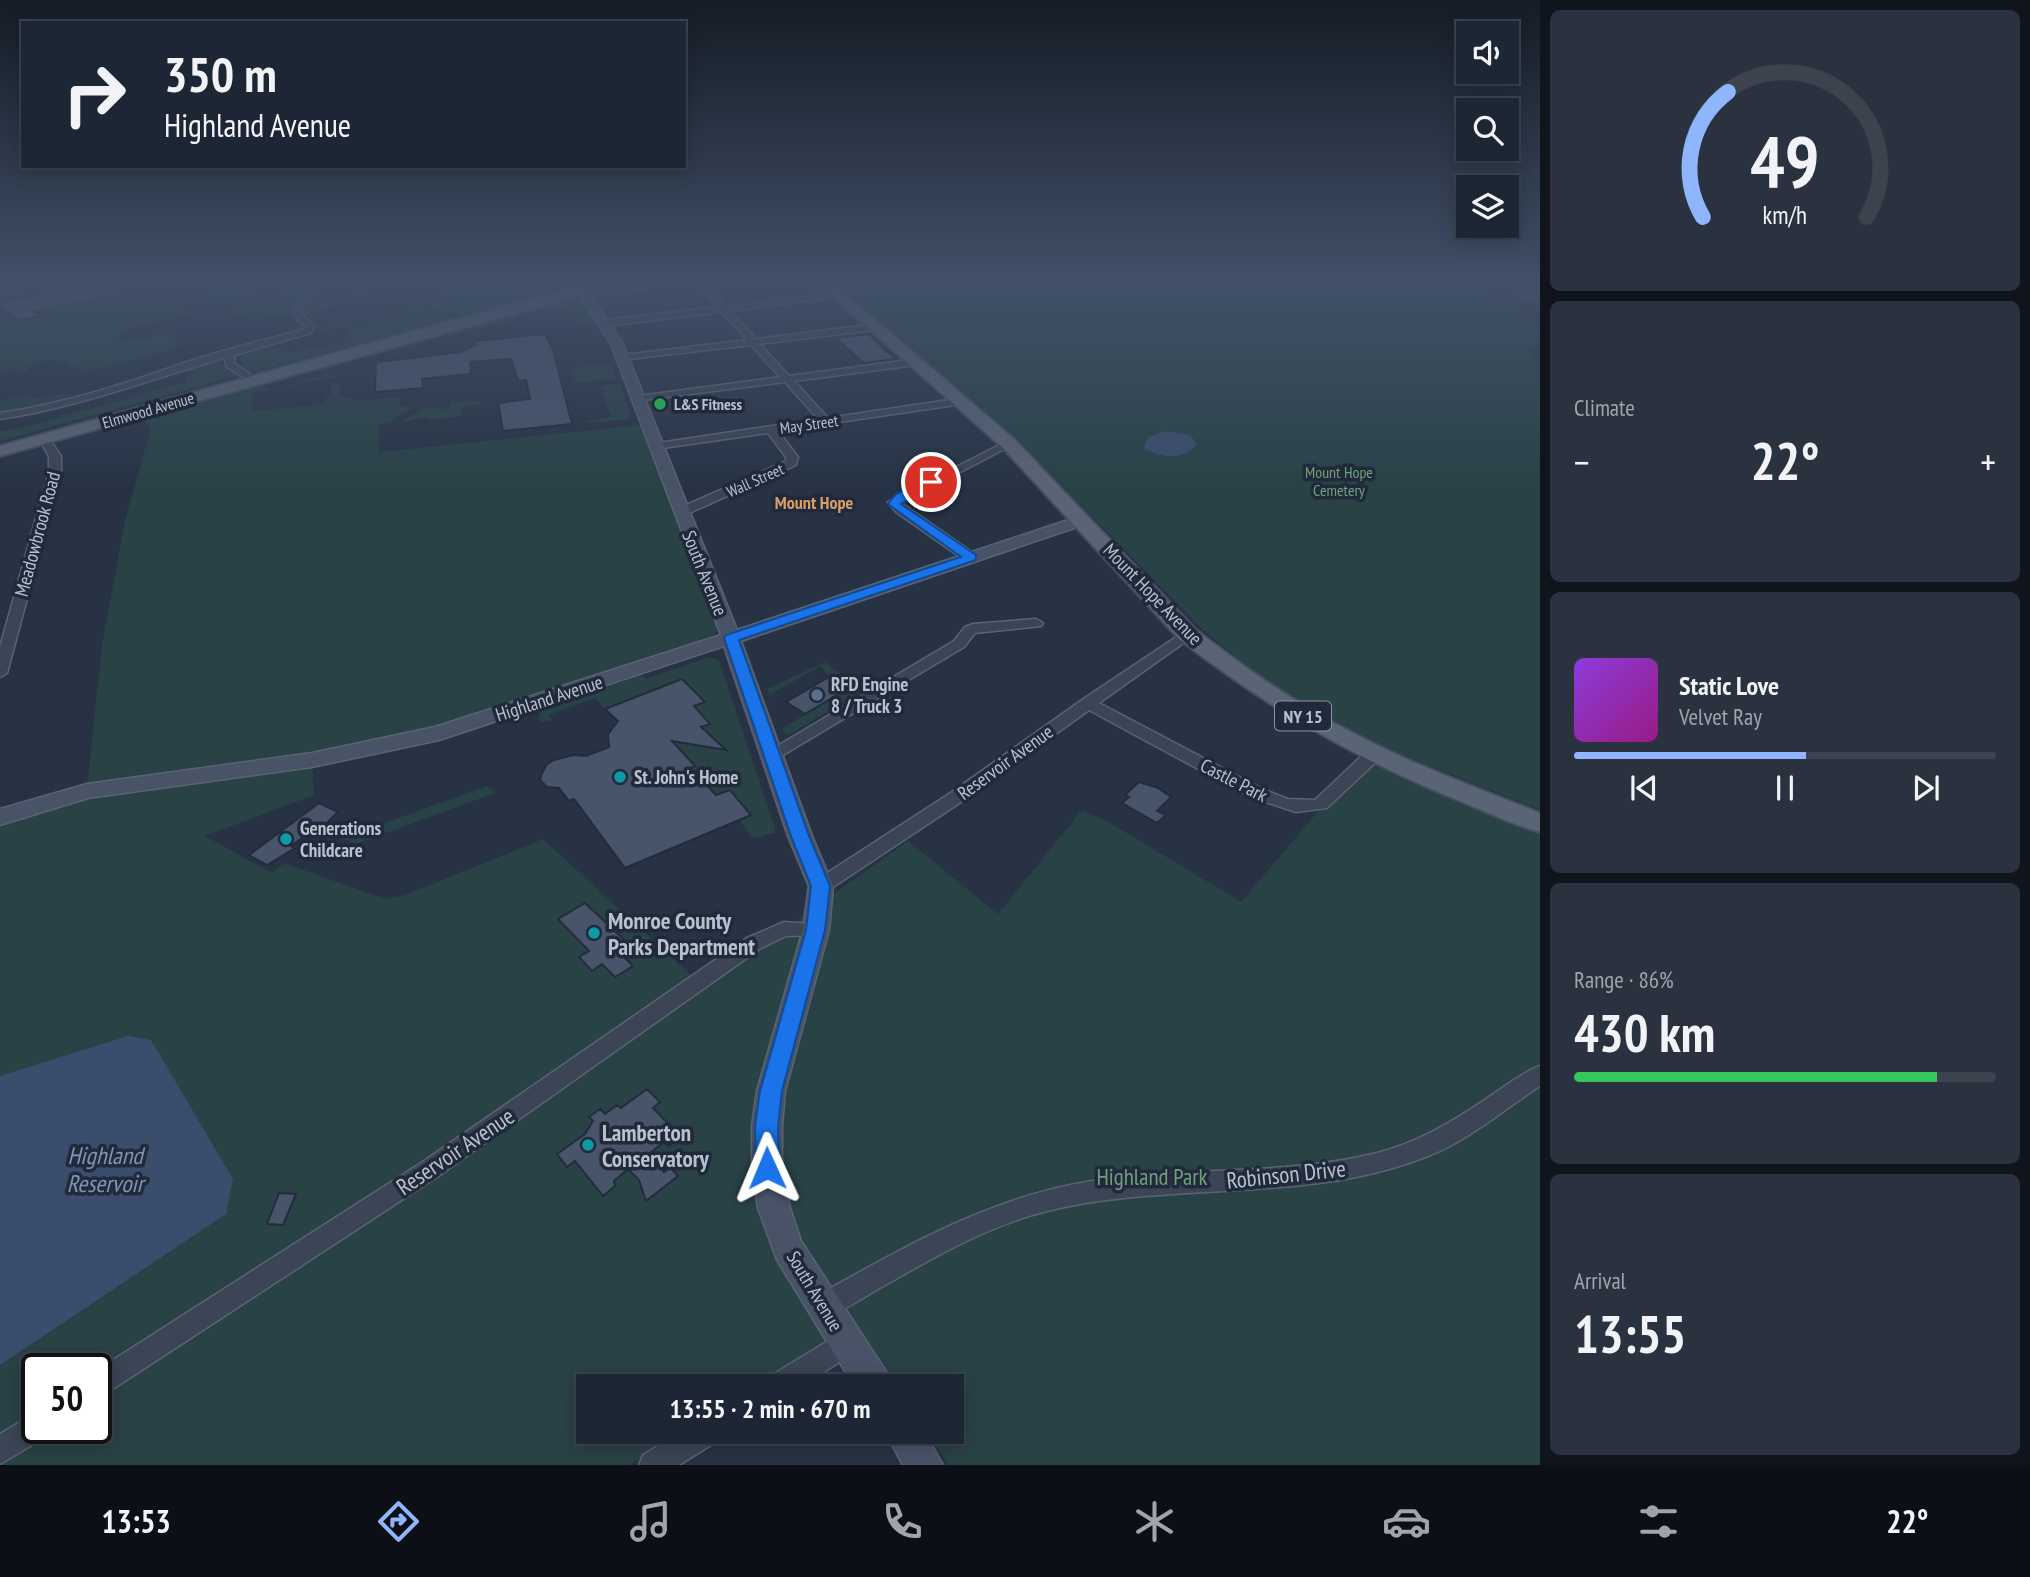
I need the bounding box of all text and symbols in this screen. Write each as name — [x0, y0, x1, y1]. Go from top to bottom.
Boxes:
map controls — [1456, 21, 1519, 238]
button: sound — [1456, 21, 1519, 84]
text: 350 m — [164, 42, 277, 106]
icon: right — [49, 49, 140, 140]
button: search — [1456, 98, 1519, 161]
text: Highland Avenue — [164, 104, 351, 146]
text: 49 — [1750, 113, 1820, 207]
button: layers — [1456, 175, 1519, 238]
text: km/h — [1763, 198, 1807, 230]
street label: Elmwood Avenue — [100, 387, 196, 433]
text: Climate — [1574, 393, 1635, 422]
place label: L&S Fitness — [674, 394, 742, 414]
marker: L&S Fitness — [652, 396, 668, 412]
street label: May Street — [779, 410, 840, 438]
text: 22° — [1751, 427, 1819, 494]
text: − — [1574, 437, 1590, 486]
text: + — [1980, 437, 1996, 486]
pin — [901, 452, 961, 512]
street label: Wall Street — [723, 458, 787, 501]
park label: Mount Hope Cemetery — [1305, 462, 1373, 500]
icon: arrive — [912, 463, 950, 501]
street label: Meadowbrook Road — [9, 469, 65, 599]
district label: Mount Hope — [775, 491, 853, 514]
street label: South Avenue — [677, 527, 733, 619]
street label: Mount Hope Avenue — [1098, 538, 1208, 650]
street label: Highland Avenue — [492, 669, 606, 727]
text: Static Love — [1679, 669, 1779, 702]
place label: RFD Engine 8 / Truck 3 — [831, 672, 908, 718]
marker: RFD Engine 8 / Truck 3 — [809, 687, 825, 703]
road number: NY 15 — [1275, 702, 1331, 730]
text: Velvet Ray — [1679, 702, 1762, 731]
street label: Reservoir Avenue — [953, 719, 1058, 805]
street label: Castle Park — [1196, 753, 1272, 807]
place label: St. John's Home — [634, 765, 738, 789]
marker: St. John's Home — [612, 769, 628, 785]
icon: previous — [1625, 769, 1663, 807]
icon: pause — [1766, 769, 1804, 807]
icon: next — [1907, 769, 1945, 807]
place label: Generations Childcare — [300, 816, 382, 862]
marker: Generations Childcare — [278, 831, 294, 847]
place label: Monroe County Parks Department — [608, 906, 755, 961]
marker: Monroe County Parks Department — [586, 925, 602, 941]
text: Range · 86% — [1574, 965, 1674, 994]
text: 430 km — [1574, 999, 1715, 1066]
street label: Reservoir Avenue — [391, 1101, 519, 1201]
place label: Lamberton Conservatory — [602, 1118, 709, 1173]
position arrow — [730, 1131, 804, 1205]
marker: Lamberton Conservatory — [580, 1137, 596, 1153]
water label: Highland Reservoir — [67, 1140, 147, 1199]
street label: Robinson Drive — [1225, 1153, 1347, 1195]
park label: Highland Park — [1096, 1162, 1208, 1191]
street label: South Avenue — [782, 1246, 848, 1336]
text: Arrival — [1574, 1266, 1626, 1295]
text: 13:55 — [1574, 1300, 1686, 1367]
speed limit sign: 50 — [21, 1353, 112, 1444]
text: 13:55 · 2 min · 670 m — [670, 1392, 870, 1425]
icon: directions — [374, 1497, 423, 1546]
icon: music — [626, 1497, 675, 1546]
icon: phone — [878, 1497, 927, 1546]
icon: climate — [1130, 1497, 1179, 1546]
icon: car — [1382, 1497, 1431, 1546]
icon: filters — [1634, 1497, 1683, 1546]
text: 13:53 — [102, 1500, 171, 1542]
text: 22° — [1886, 1500, 1928, 1542]

